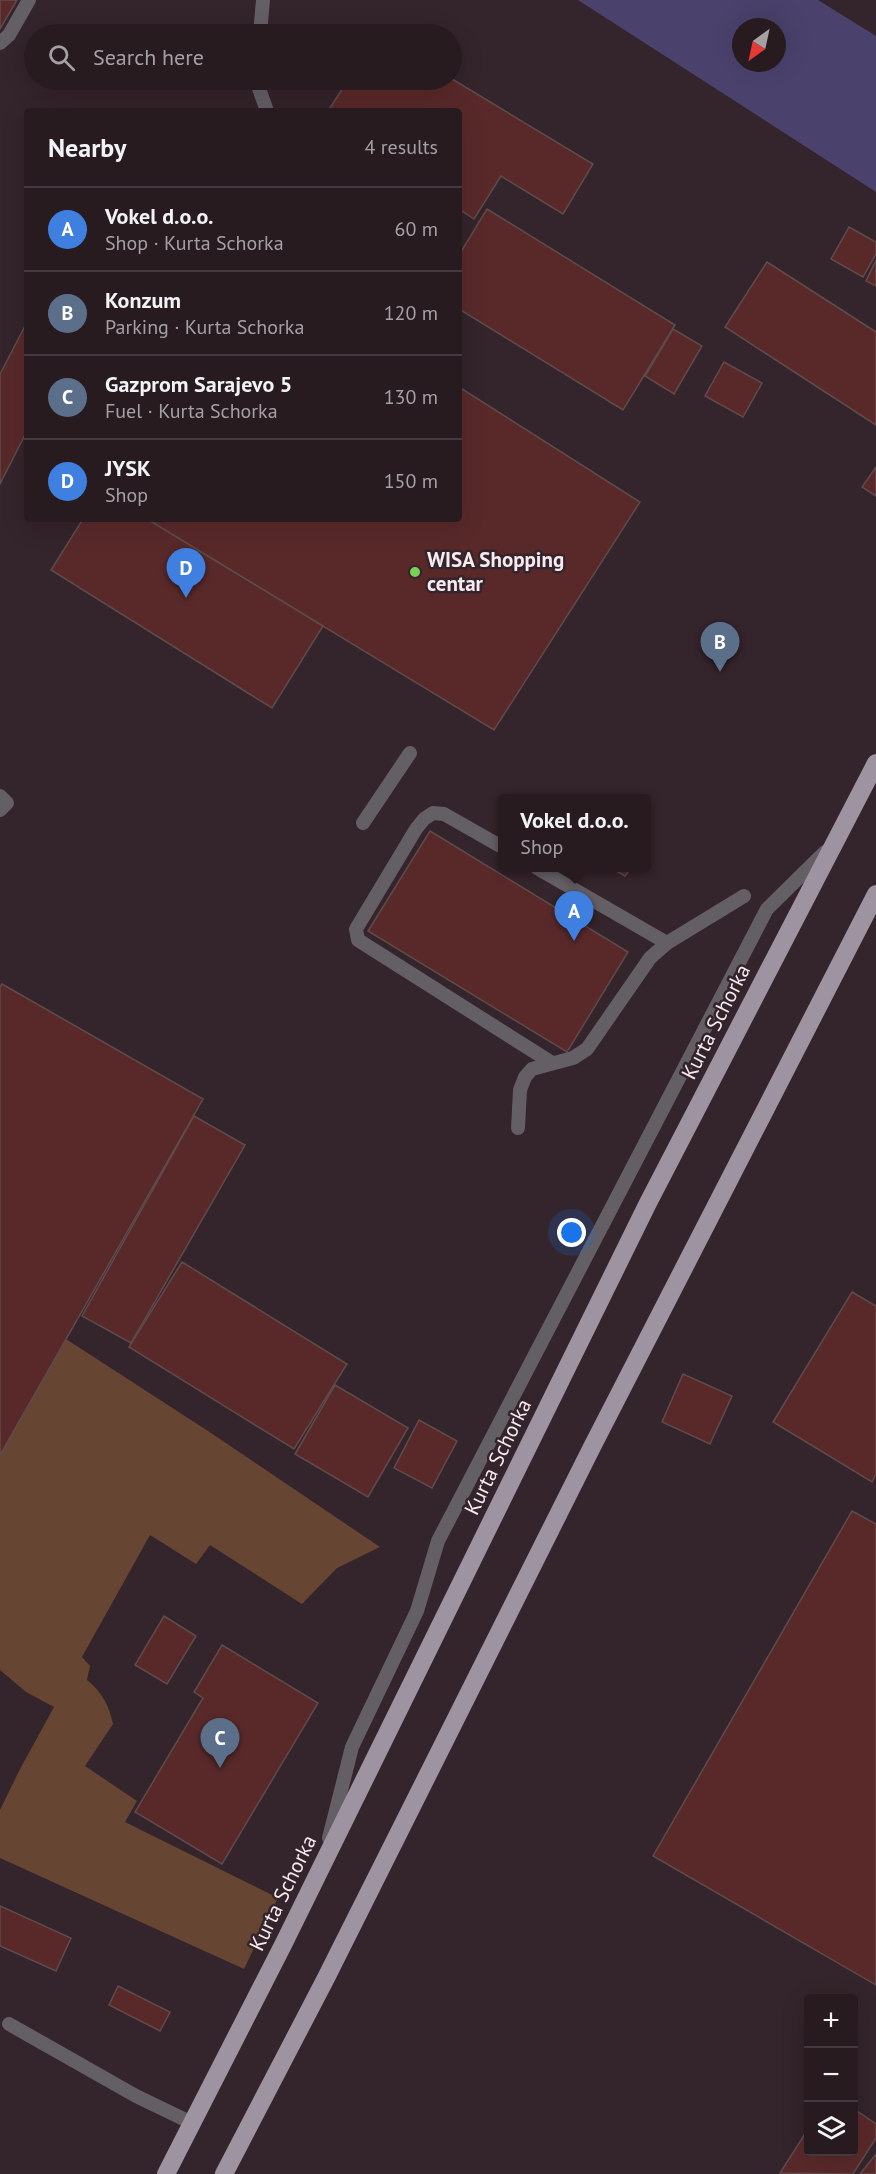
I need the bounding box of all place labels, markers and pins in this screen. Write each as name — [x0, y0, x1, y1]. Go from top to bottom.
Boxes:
place label: WISA Shopping centar — [427, 546, 564, 597]
pin: D — [166, 548, 206, 598]
marker: WISA Shopping centar — [408, 565, 422, 579]
pin: B — [700, 622, 740, 672]
pin: A — [554, 892, 594, 941]
pin: C — [200, 1718, 240, 1768]

